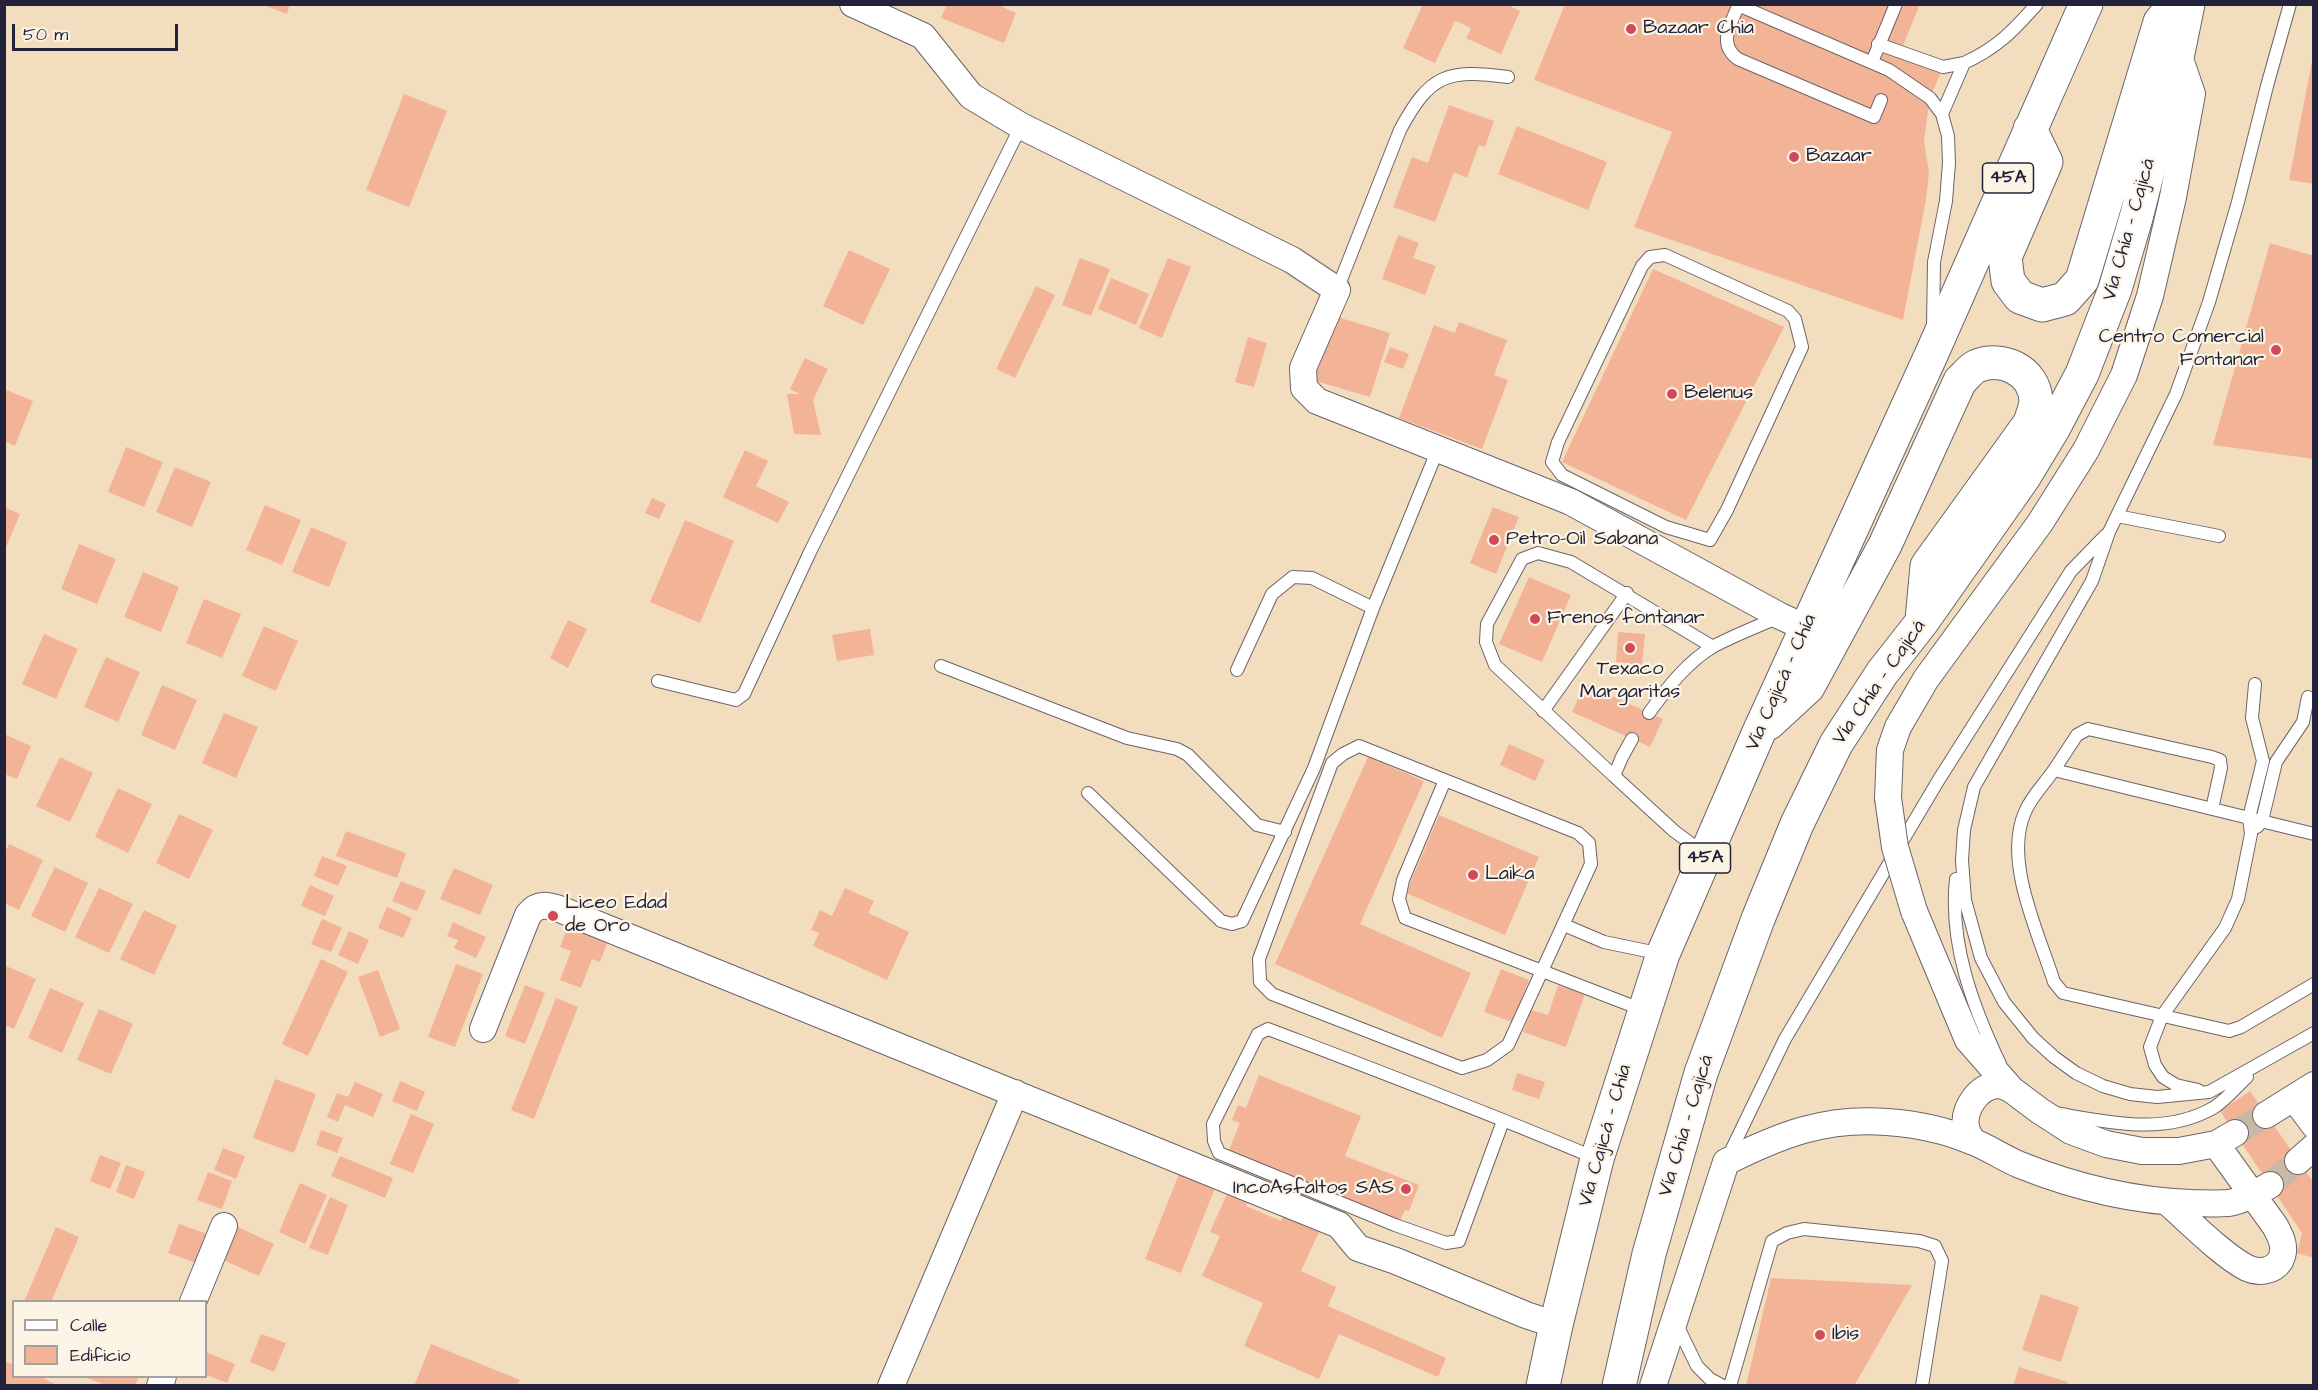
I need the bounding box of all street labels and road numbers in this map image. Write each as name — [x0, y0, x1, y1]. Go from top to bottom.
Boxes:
street label: Vía Chía - Cajicá — [2098, 156, 2162, 304]
road number: 45A — [1982, 163, 2034, 193]
street label: Vía Cajicá - Chía — [1741, 611, 1823, 755]
street label: Vía Chía - Cajicá — [1828, 616, 1932, 750]
road number: 45A — [1680, 843, 1730, 873]
street label: Vía Chía - Cajicá — [1654, 1052, 1720, 1200]
street label: Vía Cajicá - Chía — [1574, 1062, 1638, 1210]

